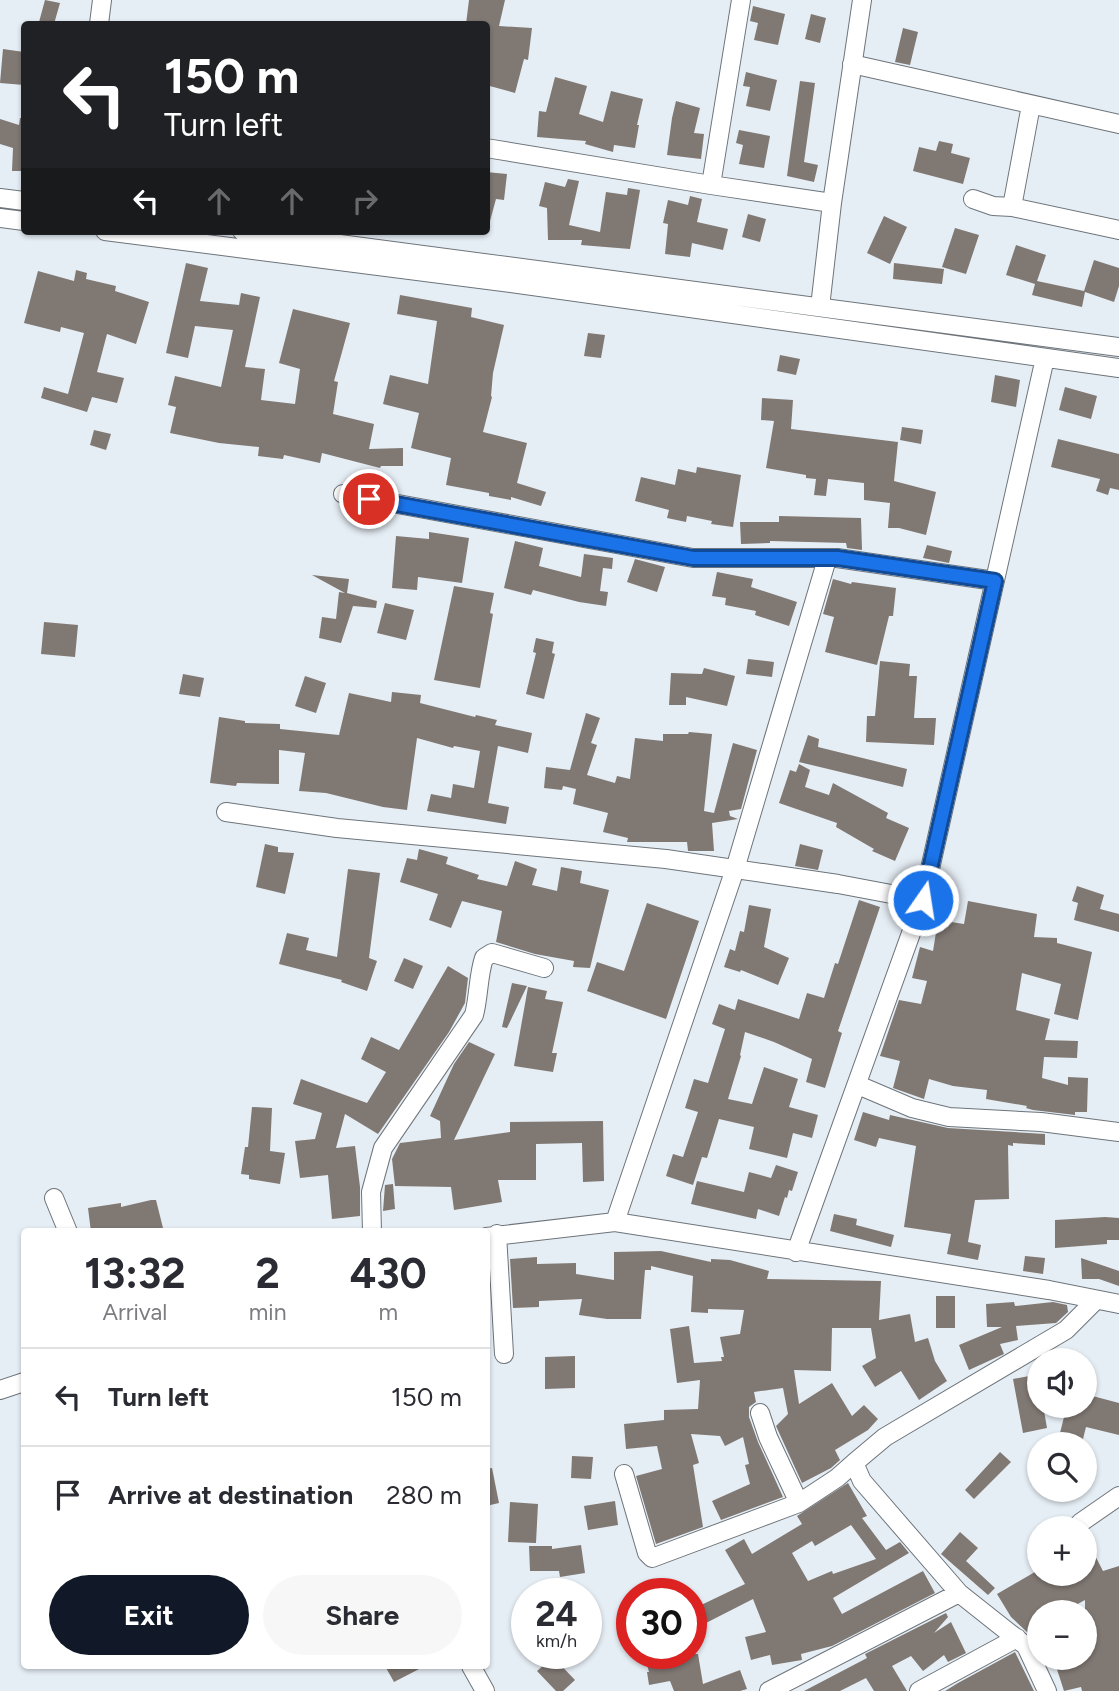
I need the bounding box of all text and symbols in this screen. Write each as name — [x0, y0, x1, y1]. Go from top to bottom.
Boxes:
text: 150 m — [164, 46, 299, 105]
icon: left — [49, 49, 140, 140]
text: Turn left — [164, 106, 283, 144]
icon: left — [127, 182, 165, 220]
icon: ahead — [200, 182, 238, 220]
icon: ahead — [273, 182, 311, 220]
icon: right — [346, 182, 384, 220]
pin — [339, 469, 399, 529]
icon: arrive — [350, 480, 388, 518]
position arrow — [886, 863, 960, 937]
text: 13:32 — [84, 1248, 186, 1299]
text: 2 — [255, 1248, 280, 1299]
text: 430 — [350, 1248, 427, 1299]
text: Arrival — [102, 1298, 167, 1326]
text: min — [249, 1298, 286, 1326]
text: m — [378, 1298, 398, 1326]
map controls — [1027, 1348, 1097, 1670]
button: sound — [1027, 1348, 1097, 1418]
icon: left — [49, 1378, 87, 1416]
text: Turn left — [108, 1381, 209, 1413]
text: 150 m — [391, 1381, 462, 1413]
button: search — [1027, 1432, 1097, 1502]
icon: arrive — [49, 1476, 87, 1514]
text: Arrive at destination — [108, 1479, 353, 1511]
text: 280 m — [386, 1479, 462, 1511]
button: + — [1027, 1516, 1097, 1586]
button: Exit — [49, 1575, 249, 1655]
button: Share — [263, 1575, 462, 1655]
speed limit sign: 30 — [616, 1578, 707, 1669]
text: 24 — [535, 1593, 578, 1635]
button: − — [1027, 1600, 1097, 1670]
text: km/h — [536, 1630, 577, 1652]

